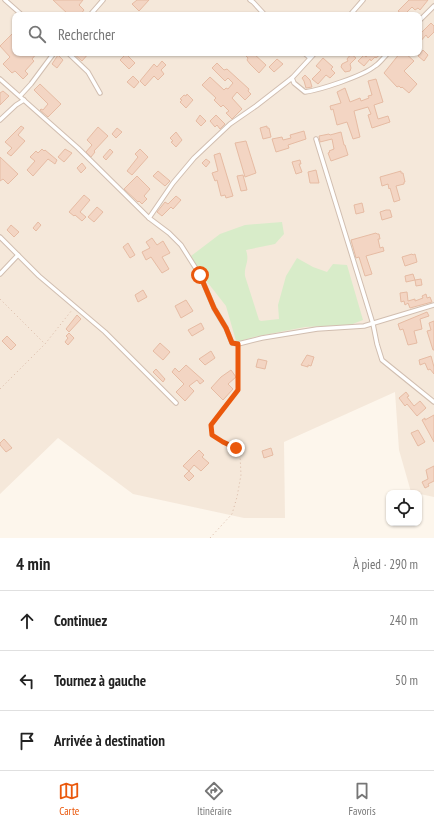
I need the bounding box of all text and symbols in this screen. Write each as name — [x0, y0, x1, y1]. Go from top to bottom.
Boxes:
search box — [12, 12, 422, 56]
icon: search — [26, 23, 48, 45]
text: Rechercher — [58, 25, 115, 44]
route start — [191, 266, 209, 284]
route end — [227, 439, 245, 457]
map controls — [386, 490, 422, 526]
button: locate — [386, 490, 422, 526]
text: 4 min — [16, 553, 50, 575]
text: À pied · 290 m — [353, 556, 418, 573]
icon: ahead — [16, 610, 38, 632]
text: Continuez — [54, 611, 107, 630]
text: 240 m — [389, 612, 418, 629]
icon: left — [16, 670, 38, 692]
text: Tournez à gauche — [54, 671, 146, 690]
text: 50 m — [395, 672, 418, 689]
icon: arrive — [16, 730, 38, 752]
text: Arrivée à destination — [54, 731, 165, 750]
tab: Carte — [58, 780, 80, 818]
tab: Itinéraire — [197, 780, 232, 818]
tab: Favoris — [349, 780, 376, 818]

